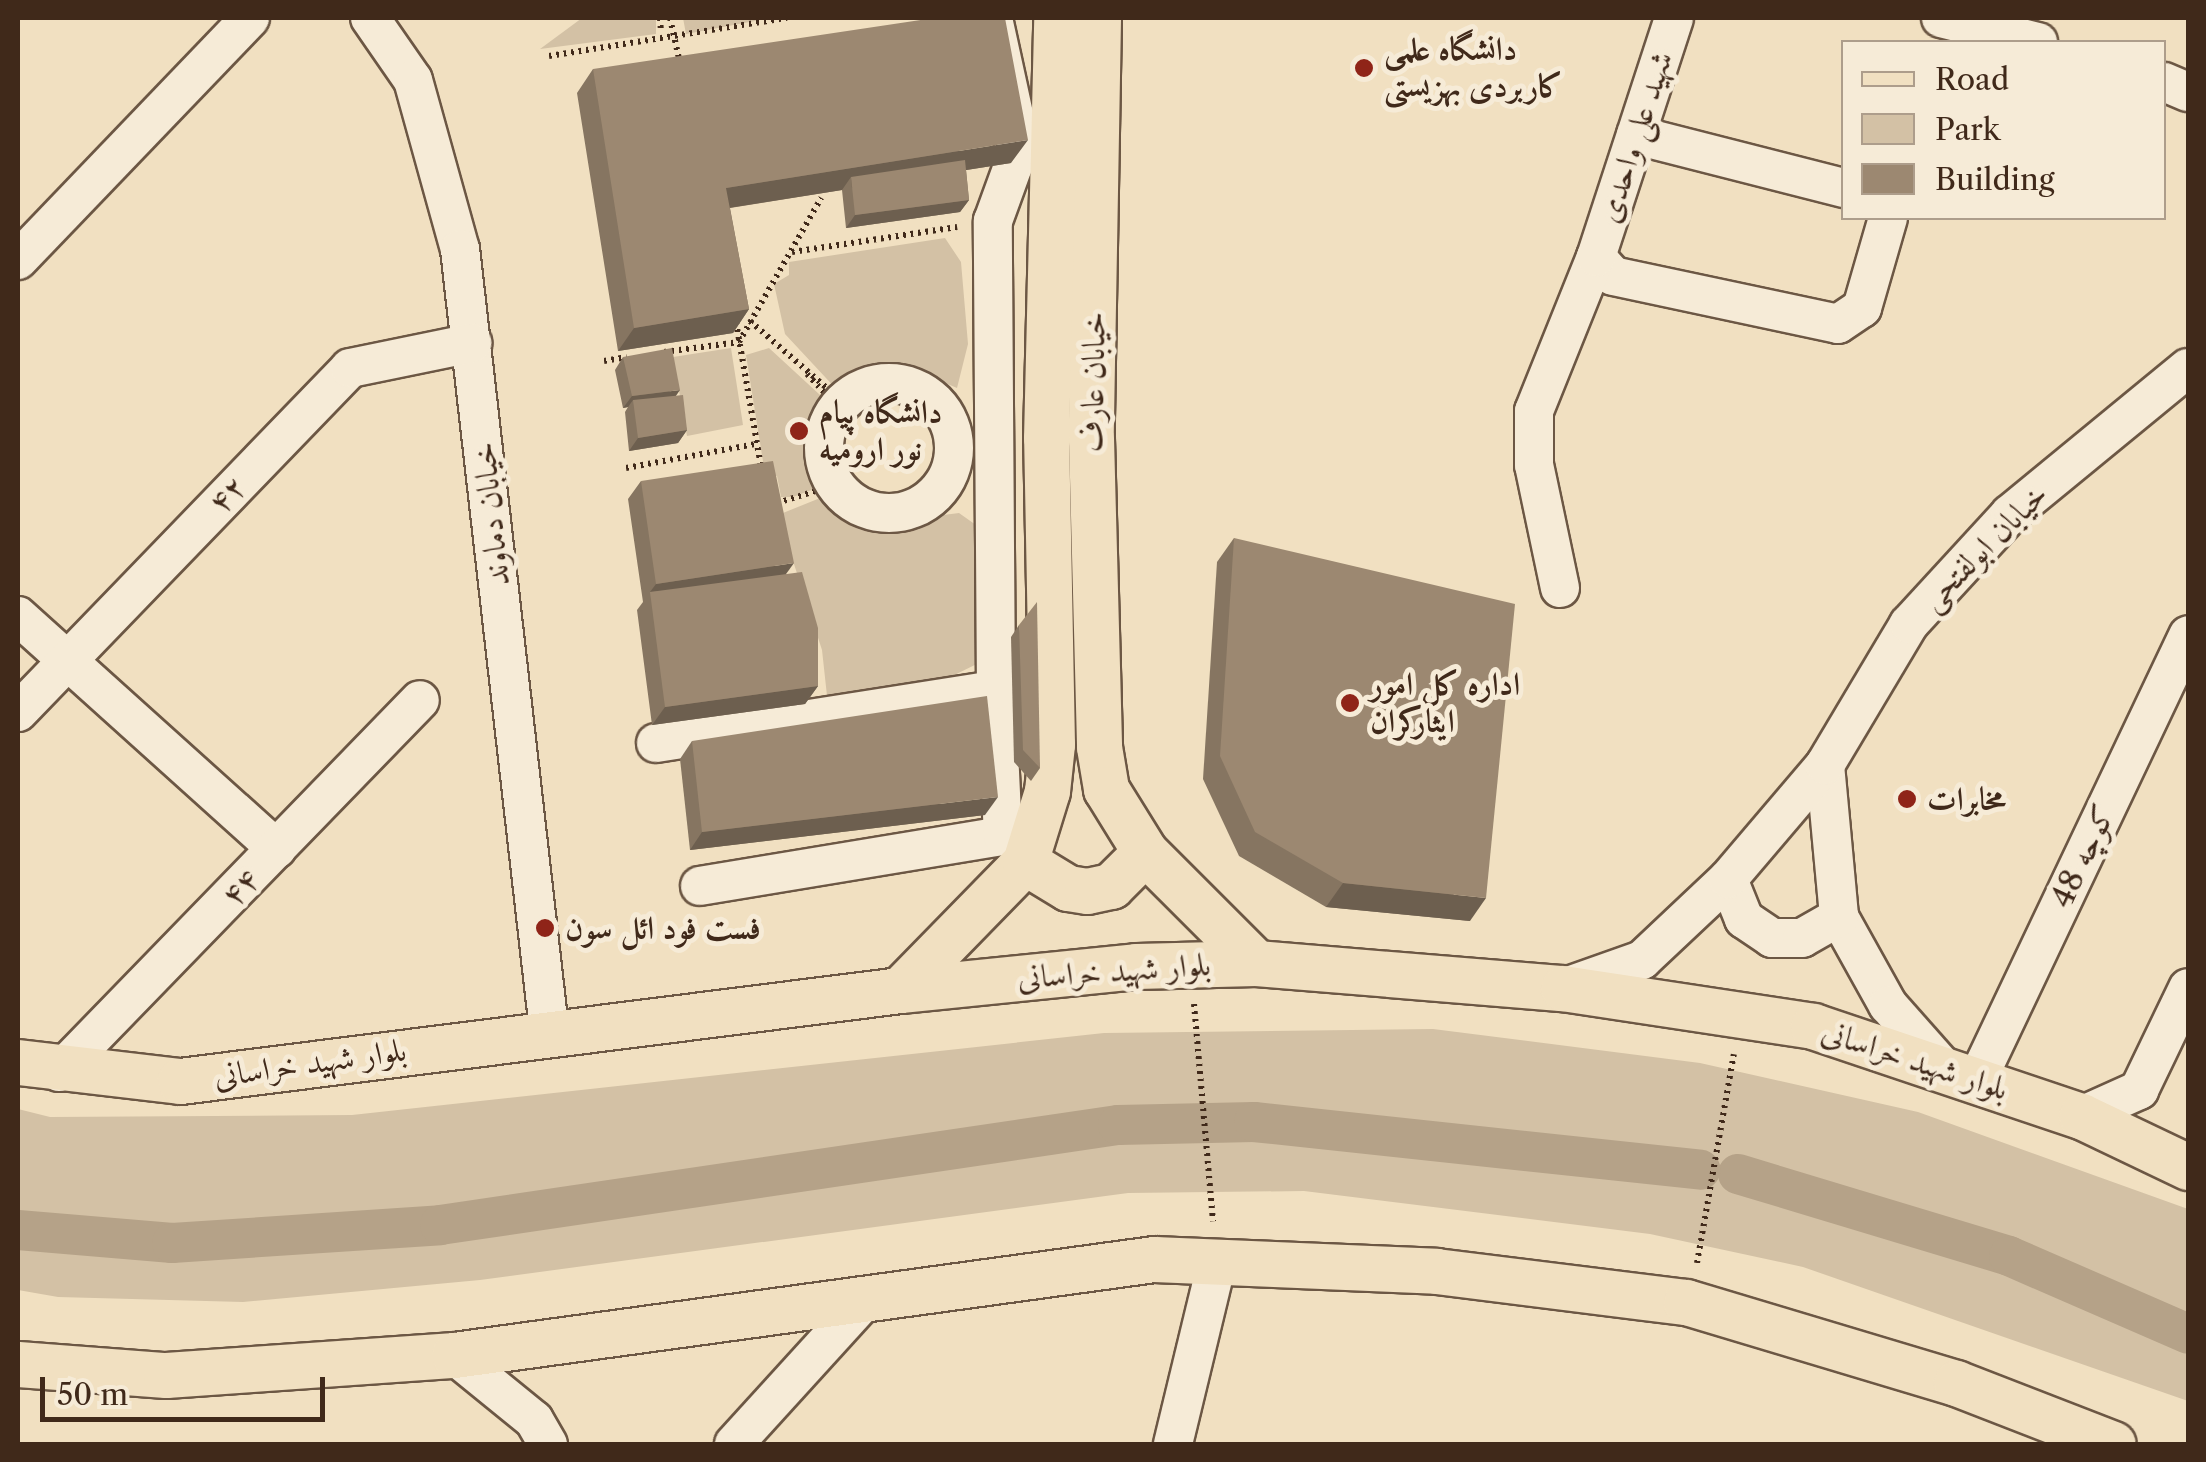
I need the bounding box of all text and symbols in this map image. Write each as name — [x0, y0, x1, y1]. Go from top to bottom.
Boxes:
place label: دانشگاه علمی کاربردی بهزیستی — [1384, 31, 1563, 106]
legend — [1841, 40, 2166, 220]
street label: شهید علی واحدی — [1589, 46, 1681, 228]
marker: دانشگاه علمی کاربردی بهزیستی — [1353, 57, 1375, 79]
text: Road — [1935, 61, 2009, 98]
text: Park — [1935, 111, 2000, 148]
text: Building — [1935, 161, 2055, 198]
street label: خیابان عارف — [1073, 311, 1113, 453]
place label: دانشگاه پیام نور ارومیه — [819, 394, 942, 469]
marker: دانشگاه پیام نور ارومیه — [788, 420, 810, 442]
street label: خیابان دماوند — [464, 440, 518, 588]
street label: ۴۲ — [200, 467, 254, 521]
street label: خیابان ابولفتحی — [1912, 475, 2056, 619]
place label: اداره کل امور ایثارکران — [1370, 666, 1520, 741]
marker: اداره کل امور ایثارکران — [1339, 692, 1361, 714]
place label: مخابرات — [1927, 780, 2006, 818]
marker: مخابرات — [1896, 788, 1918, 810]
street label: کوچه 48 — [2042, 798, 2124, 914]
street label: ۴۴ — [213, 860, 267, 914]
place label: فست فود ائل سون — [565, 909, 761, 947]
marker: فست فود ائل سون — [534, 917, 556, 939]
street label: بلوار شهید خراسانی — [1016, 945, 1212, 997]
street label: بلوار شهید خراسانی — [1817, 1012, 2013, 1108]
street label: بلوار شهید خراسانی — [211, 1030, 409, 1096]
scale bar — [45, 1357, 330, 1419]
text: 50 m — [57, 1376, 128, 1413]

